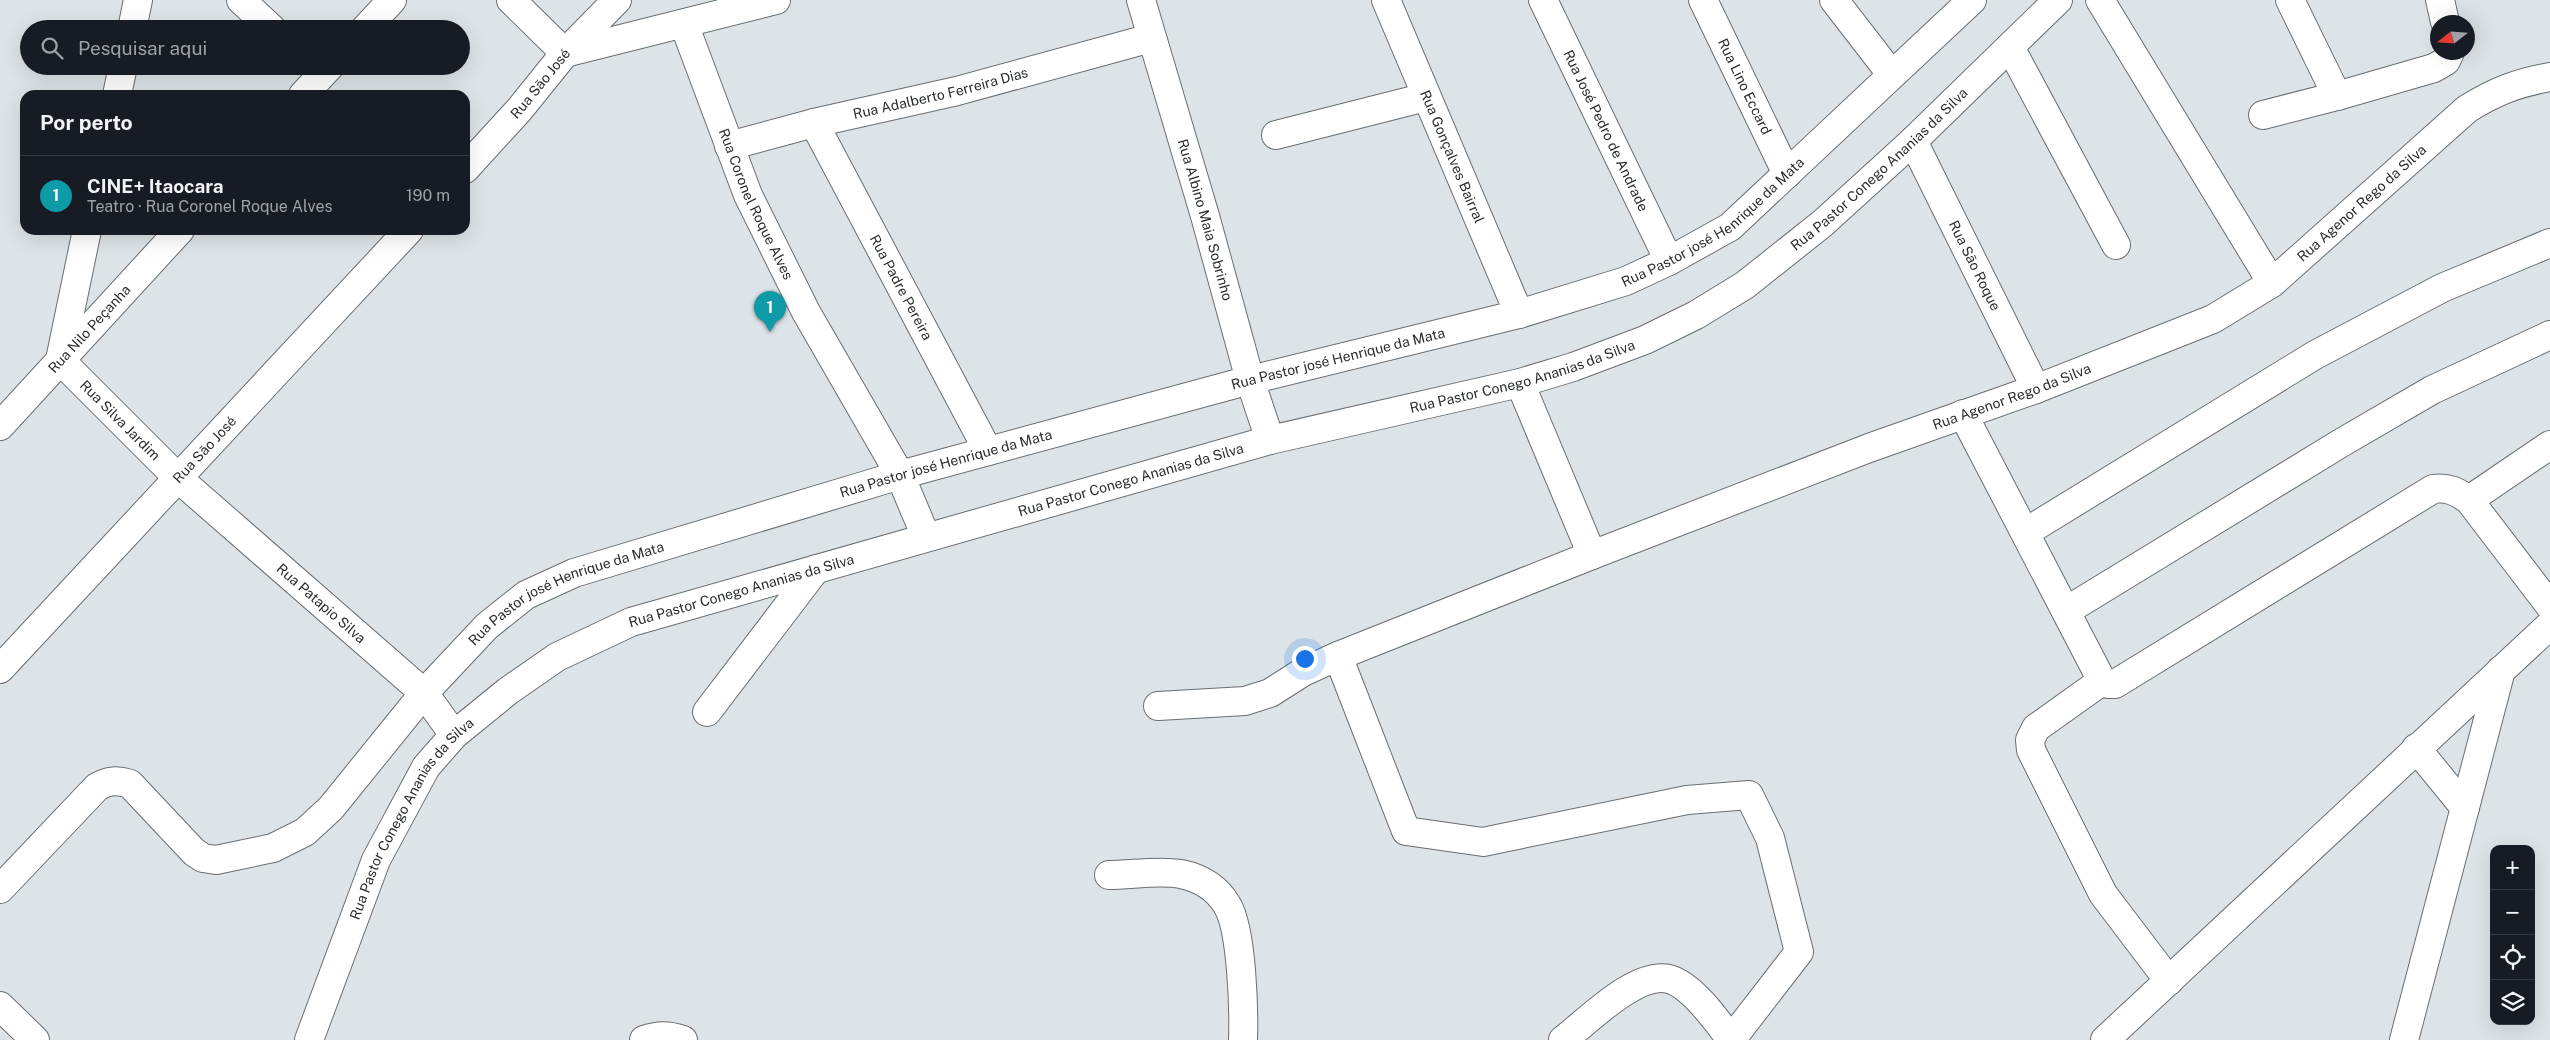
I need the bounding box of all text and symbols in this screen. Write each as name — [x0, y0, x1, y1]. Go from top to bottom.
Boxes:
north arrow — [2430, 15, 2475, 60]
search box — [20, 20, 470, 75]
icon: search — [38, 34, 66, 62]
street label: Rua Lino Eccard — [1715, 36, 1775, 137]
text: Pesquisar aqui — [78, 37, 207, 59]
street label: Rua São José — [507, 45, 573, 122]
street label: Rua José Pedro de Andrade — [1560, 47, 1652, 214]
street label: Rua Adalberto Ferreira Dias — [851, 64, 1030, 122]
street label: Rua Pastor Conego Ananias da Silva — [1787, 85, 1971, 254]
street label: Rua Gonçalves Bairral — [1417, 88, 1488, 225]
text: Por perto — [40, 110, 133, 135]
street label: Rua Coronel Roque Alves — [716, 126, 797, 282]
street label: Rua Albino Maia Sobrinho — [1175, 137, 1236, 303]
street label: Rua Agenor Rego da Silva — [2294, 141, 2429, 265]
street label: Rua Pastor josé Henrique da Mata — [1619, 154, 1807, 290]
text: CINE+ Itaocara — [87, 175, 224, 197]
text: 1 — [53, 186, 59, 205]
text: 190 m — [406, 186, 450, 205]
text: Teatro · Rua Coronel Roque Alves — [87, 197, 333, 216]
street label: Rua São Roque — [1946, 218, 2004, 313]
street label: Rua Padre Pereira — [867, 232, 936, 343]
street label: Rua Nilo Peçanha — [45, 281, 134, 376]
pin: 1 — [754, 291, 786, 332]
street label: Rua Pastor josé Henrique da Mata — [1229, 324, 1447, 393]
street label: Rua Pastor Conego Ananias da Silva — [1408, 337, 1637, 416]
street label: Rua Agenor Rego da Silva — [1930, 360, 2093, 433]
street label: Rua Silva Jardim — [77, 377, 164, 464]
street label: Rua São José — [170, 413, 239, 486]
street label: Rua Pastor josé Henrique da Mata — [838, 426, 1054, 501]
street label: Rua Pastor Conego Ananias da Silva — [1016, 440, 1245, 519]
street label: Rua Pastor josé Henrique da Mata — [465, 538, 666, 649]
street label: Rua Pastor Conego Ananias da Silva — [627, 551, 856, 630]
street label: Rua Patapio Silva — [274, 560, 369, 646]
your location — [1292, 646, 1318, 672]
street label: Rua Pastor Conego Ananias da Silva — [347, 714, 477, 922]
map controls — [2490, 845, 2535, 1025]
button: + — [2490, 845, 2535, 890]
button: − — [2490, 890, 2535, 935]
button: locate — [2490, 935, 2535, 980]
button: layers — [2490, 980, 2535, 1025]

